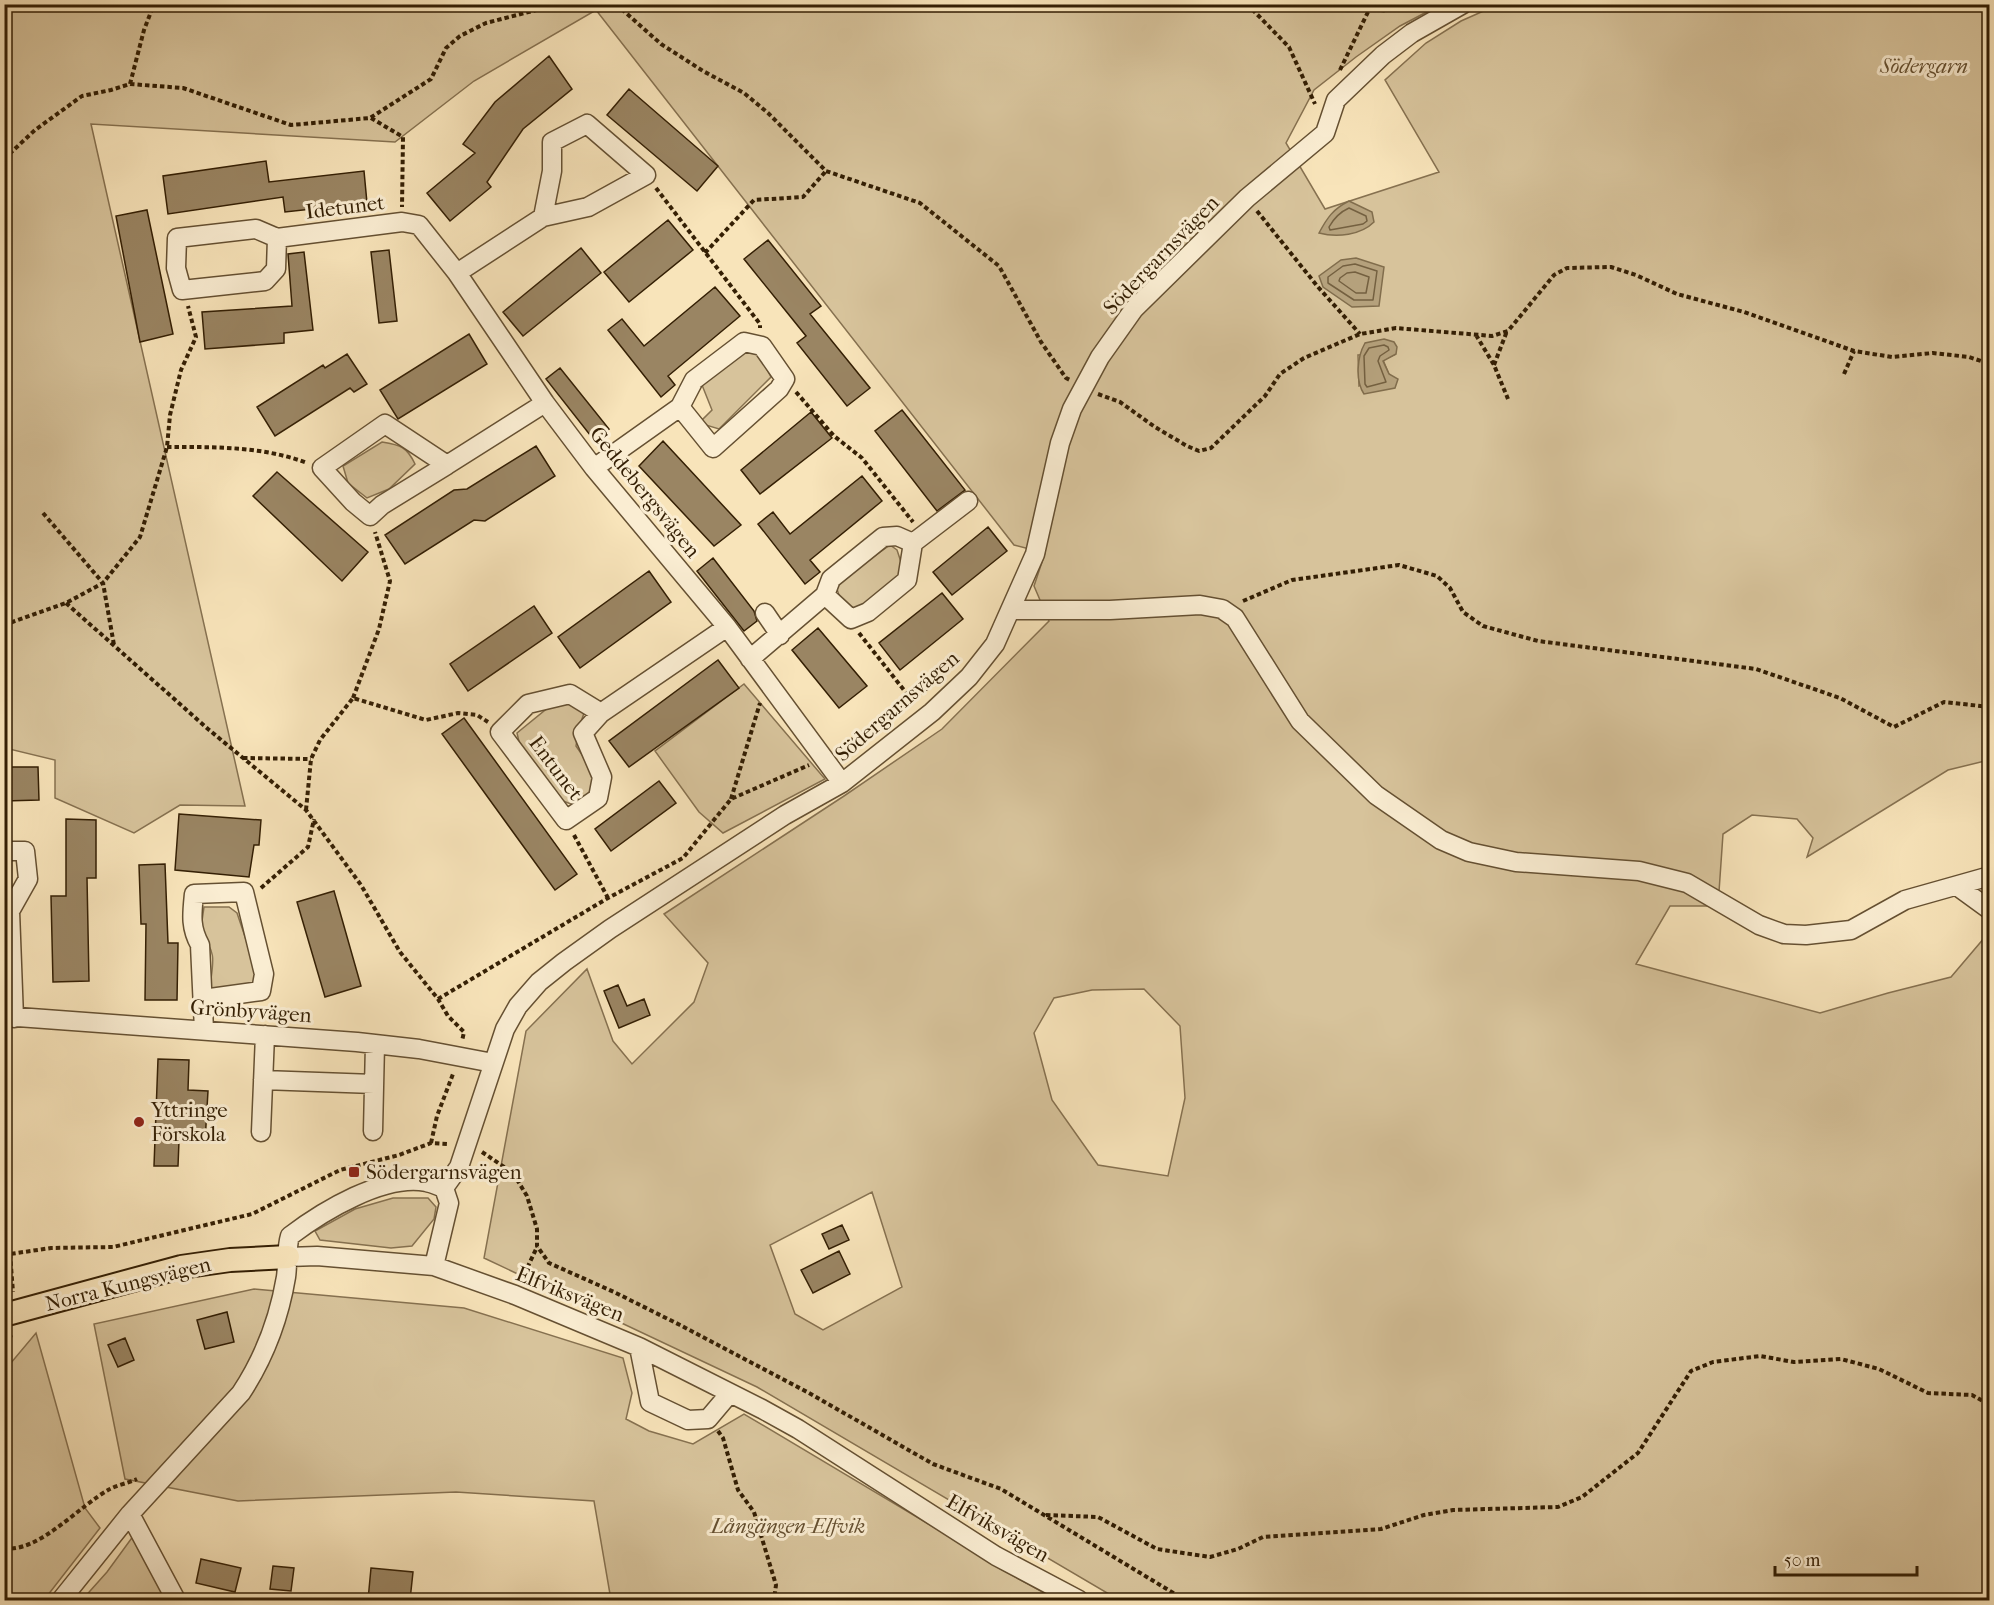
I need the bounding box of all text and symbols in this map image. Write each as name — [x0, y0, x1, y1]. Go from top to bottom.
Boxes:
park label: Södergarn — [1879, 54, 1968, 78]
street label: Idetunet — [304, 190, 386, 224]
street label: Södergarnsvägen — [1098, 191, 1224, 319]
street label: Geddebergsvägen — [585, 422, 705, 562]
street label: Södergarnsvägen — [830, 646, 964, 766]
street label: Entunet — [524, 731, 588, 805]
street label: Grönbyvägen — [189, 995, 313, 1027]
place label: Yttringe Förskola — [150, 1098, 228, 1146]
marker: Yttringe Förskola — [132, 1115, 146, 1129]
place label: Södergarnsvägen — [366, 1160, 522, 1184]
marker: Södergarnsvägen — [347, 1165, 361, 1179]
street label: Norra Kungsvägen — [43, 1252, 213, 1316]
street label: Elfviksvägen — [512, 1261, 628, 1327]
street label: Elfviksvägen — [942, 1489, 1054, 1567]
park label: Långängen-Elfvik — [709, 1514, 865, 1538]
scale bar — [1775, 1539, 1918, 1577]
text: 50 m — [1784, 1550, 1821, 1571]

